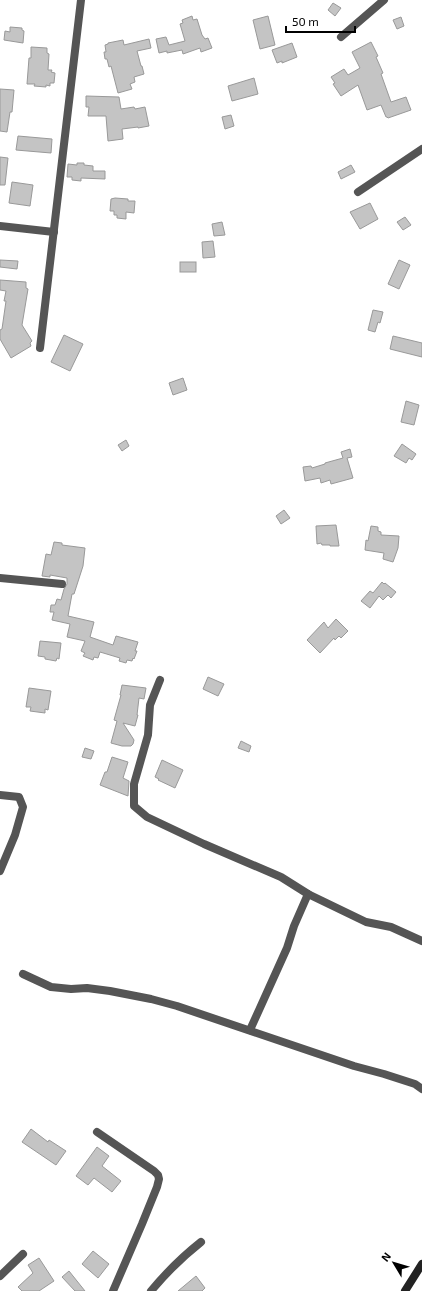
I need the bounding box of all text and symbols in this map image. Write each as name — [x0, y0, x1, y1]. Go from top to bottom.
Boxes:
scale bar — [286, 8, 355, 34]
text: 50 m — [292, 14, 319, 28]
north arrow — [374, 1243, 414, 1283]
text: N — [378, 1249, 393, 1264]

